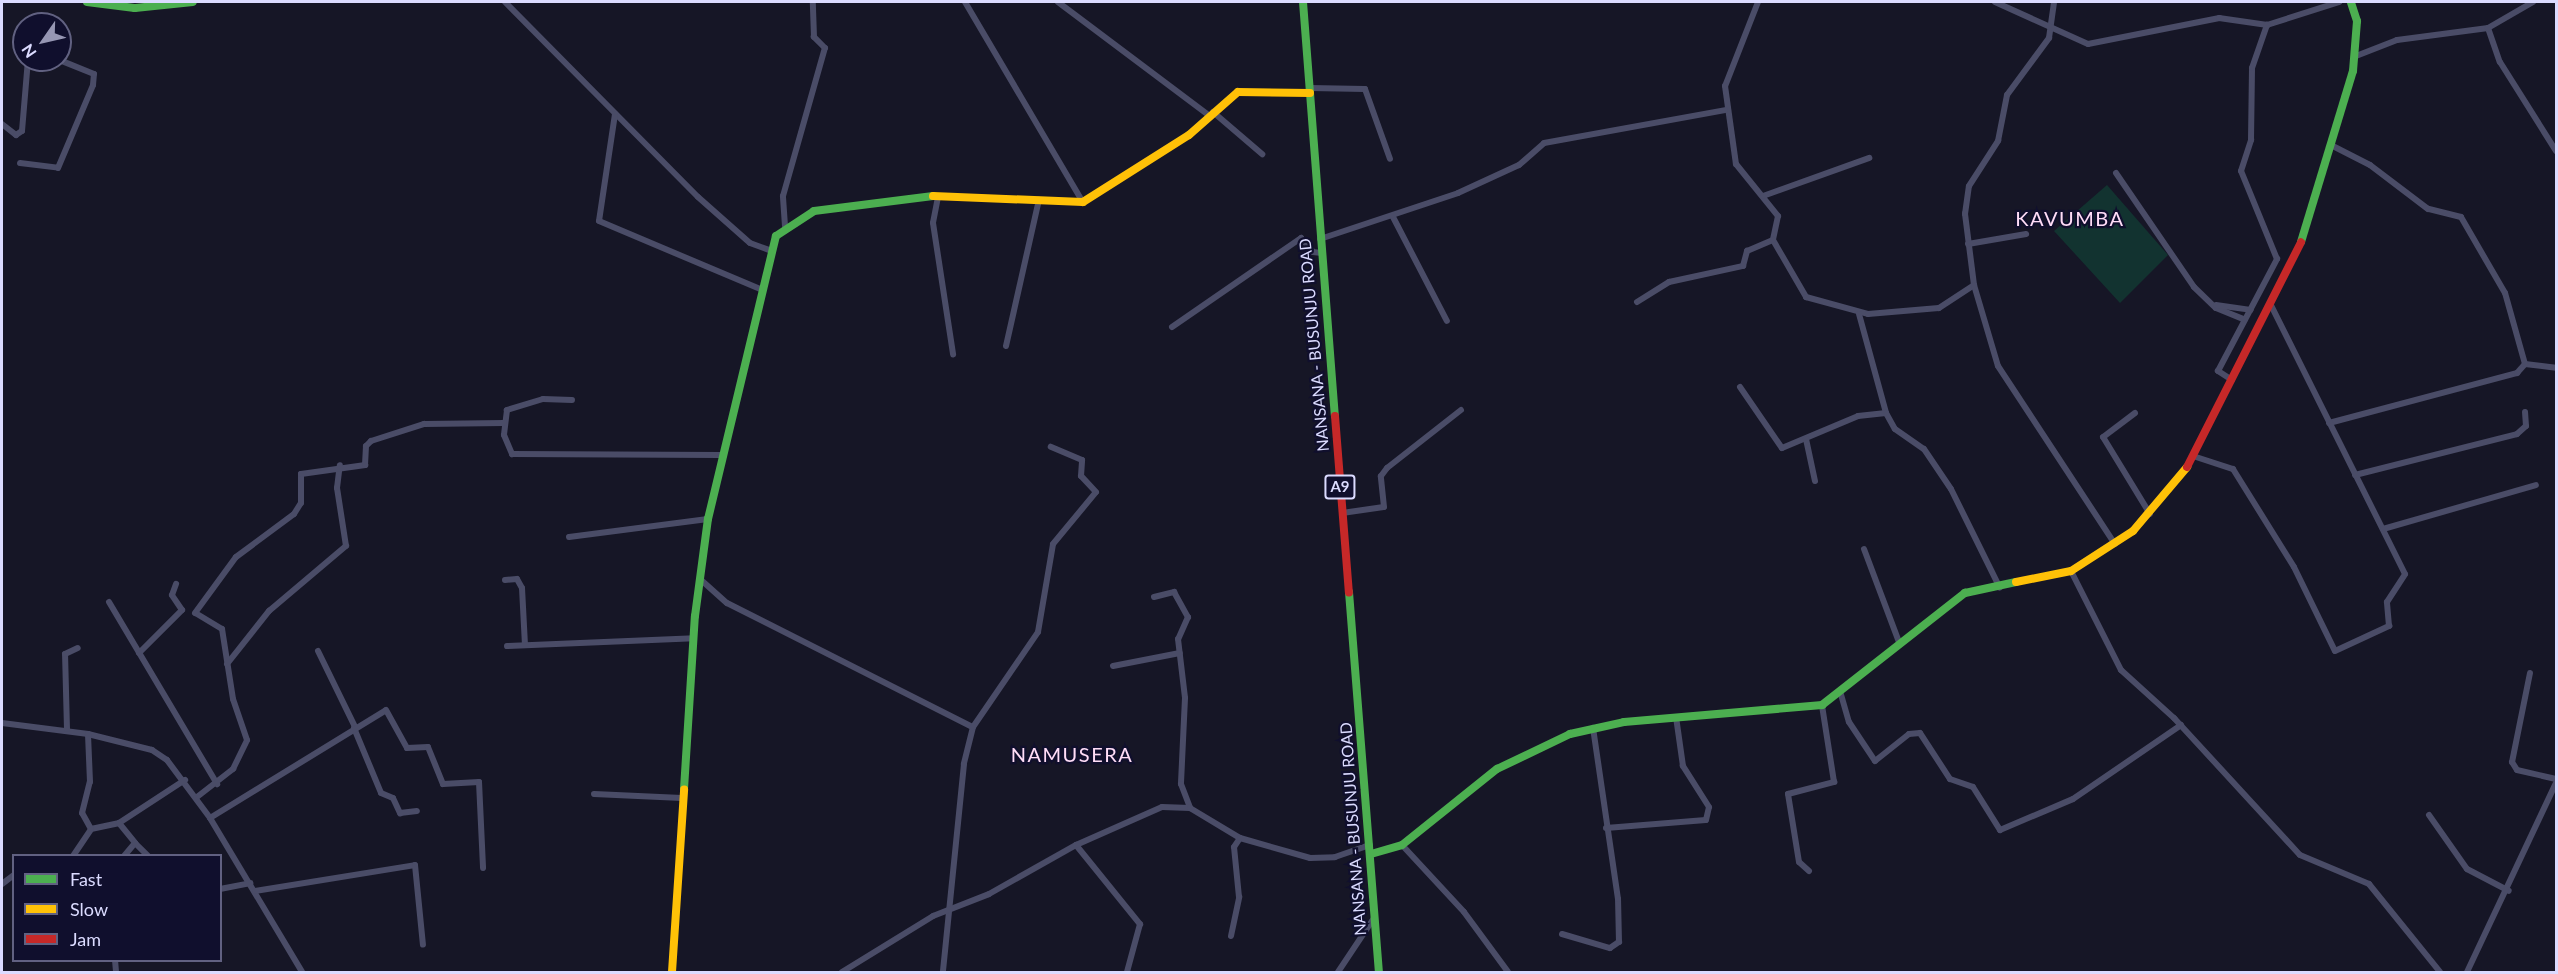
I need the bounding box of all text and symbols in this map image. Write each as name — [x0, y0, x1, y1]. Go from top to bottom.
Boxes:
north arrow — [12, 12, 72, 72]
text: N — [17, 41, 40, 62]
district label: KAVUMBA — [2015, 206, 2125, 230]
street label: NANSANA - BUSUNJU ROAD — [1295, 237, 1333, 453]
road number: A9 — [1324, 475, 1356, 499]
street label: NANSANA - BUSUNJU ROAD — [1336, 721, 1370, 937]
district label: NAMUSERA — [1011, 742, 1133, 766]
legend — [12, 854, 222, 962]
text: Fast — [70, 868, 102, 890]
text: Slow — [70, 898, 108, 920]
text: Jam — [70, 928, 101, 950]

